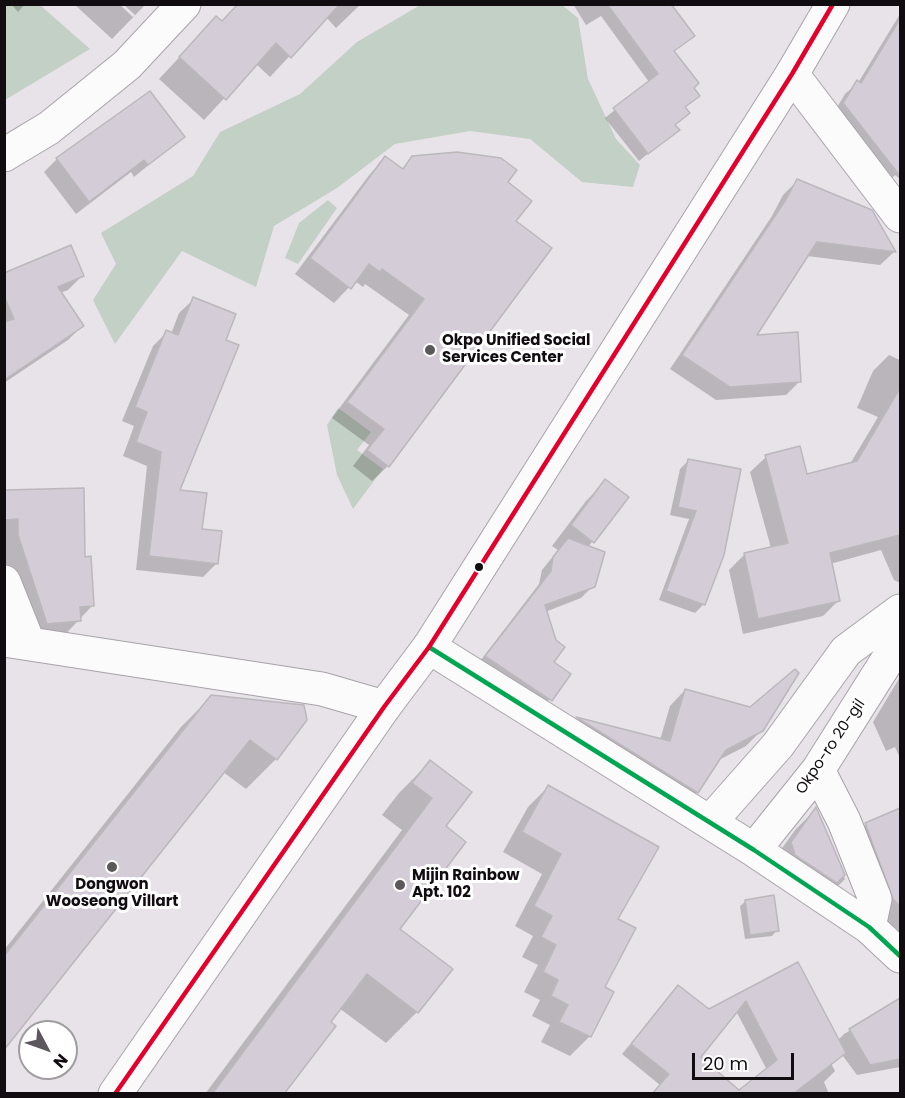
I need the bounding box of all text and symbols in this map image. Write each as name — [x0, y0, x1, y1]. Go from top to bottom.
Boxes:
place label: Okpo Unified Social Services Center — [442, 332, 590, 367]
marker: Okpo Unified Social Services Center — [423, 343, 437, 357]
unlabelled marker — [473, 561, 485, 573]
street label: Okpo-ro 20-gil — [793, 696, 869, 798]
marker: Dongwon Wooseong Villart — [105, 860, 119, 874]
place label: Mijin Rainbow Apt. 102 — [412, 867, 520, 902]
place label: Dongwon Wooseong Villart — [46, 876, 178, 911]
marker: Mijin Rainbow Apt. 102 — [393, 878, 407, 892]
north arrow — [18, 1020, 78, 1080]
scale bar — [695, 1041, 797, 1079]
text: N — [48, 1049, 73, 1073]
text: 20 m — [703, 1051, 748, 1076]

